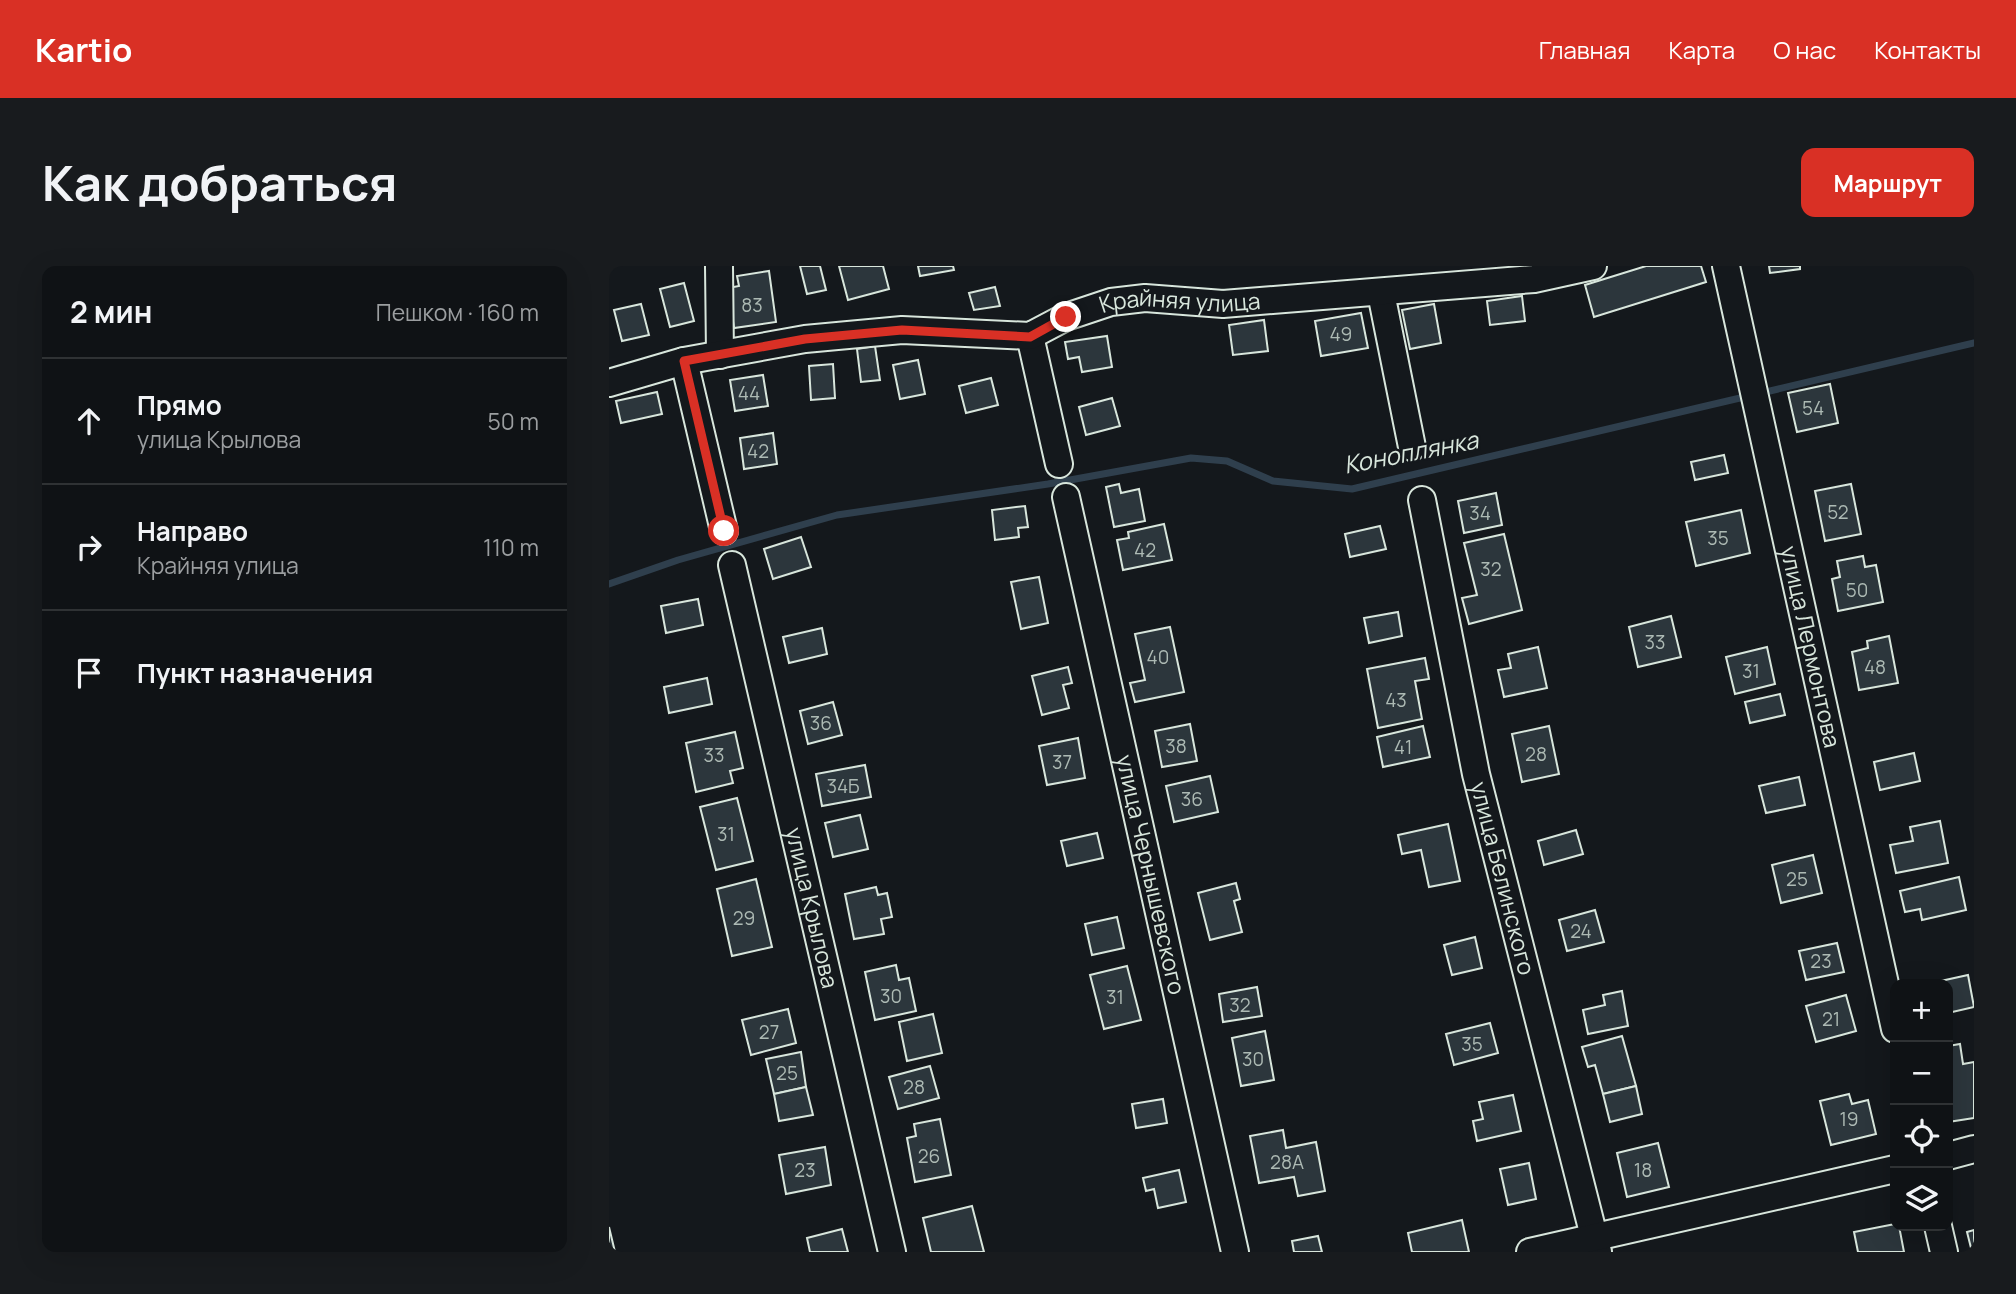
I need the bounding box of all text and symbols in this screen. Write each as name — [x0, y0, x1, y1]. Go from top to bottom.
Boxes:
text: Kartio — [35, 27, 132, 72]
text: Главная — [1539, 33, 1630, 66]
text: Карта — [1668, 33, 1735, 66]
text: О нас — [1773, 33, 1836, 66]
text: Контакты — [1874, 33, 1981, 66]
button: Маршрут — [1801, 148, 1974, 217]
text: Как добраться — [42, 149, 397, 216]
street label: Крайняя улица — [1094, 281, 1262, 320]
text: 2 мин — [70, 291, 153, 332]
house number: 83 — [741, 292, 763, 318]
text: Пешком · 160 m — [376, 296, 539, 328]
route end — [1050, 301, 1081, 332]
house number: 49 — [1330, 321, 1352, 347]
house number: 44 — [738, 380, 760, 406]
text: Прямо — [137, 387, 222, 423]
house number: 54 — [1802, 395, 1824, 421]
icon: ahead — [70, 402, 108, 440]
text: 50 m — [488, 405, 539, 437]
water label: Коноплянка — [1341, 422, 1482, 481]
text: улица Крылова — [137, 423, 301, 455]
house number: 42 — [747, 438, 769, 464]
house number: 52 — [1827, 499, 1849, 525]
house number: 34 — [1469, 500, 1491, 526]
text: Направо — [137, 513, 248, 549]
route start — [708, 515, 739, 546]
house number: 35 — [1707, 525, 1729, 551]
icon: right — [70, 528, 108, 566]
text: 110 m — [483, 531, 539, 563]
house number: 42 — [1134, 537, 1156, 563]
street label: улица Лермонтова — [1773, 543, 1849, 751]
text: Крайняя улица — [137, 549, 299, 581]
house number: 32 — [1480, 556, 1502, 582]
house number: 50 — [1846, 577, 1868, 603]
house number: 33 — [1644, 629, 1666, 655]
house number: 40 — [1147, 644, 1169, 670]
icon: arrive — [70, 654, 108, 692]
house number: 48 — [1864, 654, 1886, 680]
text: Пункт назначения — [137, 655, 373, 691]
house number: 31 — [1742, 658, 1760, 684]
house number: 43 — [1385, 687, 1407, 713]
house number: 36 — [810, 710, 832, 736]
house number: 38 — [1165, 733, 1187, 759]
house number: 41 — [1394, 734, 1412, 760]
house number: 28 — [1525, 741, 1547, 767]
house number: 33 — [703, 742, 725, 768]
house number: 37 — [1052, 749, 1072, 775]
street label: улица Чернышевского — [1109, 751, 1194, 998]
house number: 34Б — [826, 773, 860, 799]
street label: улица Белинского — [1464, 778, 1544, 978]
house number: 36 — [1181, 786, 1203, 812]
house number: 31 — [717, 821, 735, 847]
street label: улица Крылова — [779, 824, 847, 991]
house number: 25 — [1786, 866, 1808, 892]
house number: 29 — [733, 905, 755, 931]
house number: 24 — [1570, 918, 1592, 944]
house number: 23 — [1810, 948, 1832, 974]
map controls — [1890, 979, 1953, 1231]
button: + — [1890, 979, 1953, 1042]
house number: 30 — [880, 983, 902, 1009]
house number: 31 — [1106, 984, 1124, 1010]
house number: 32 — [1229, 992, 1251, 1018]
house number: 21 — [1822, 1006, 1840, 1032]
house number: 27 — [759, 1019, 779, 1045]
house number: 35 — [1461, 1031, 1483, 1057]
button: − — [1890, 1042, 1953, 1105]
house number: 30 — [1242, 1046, 1264, 1072]
house number: 25 — [776, 1060, 798, 1086]
house number: 28 — [903, 1074, 925, 1100]
button: locate — [1890, 1105, 1953, 1168]
house number: 19 — [1839, 1106, 1859, 1132]
house number: 26 — [918, 1143, 940, 1169]
house number: 28А — [1270, 1149, 1304, 1175]
house number: 23 — [794, 1157, 816, 1183]
house number: 18 — [1634, 1157, 1652, 1183]
button: layers — [1890, 1168, 1953, 1231]

